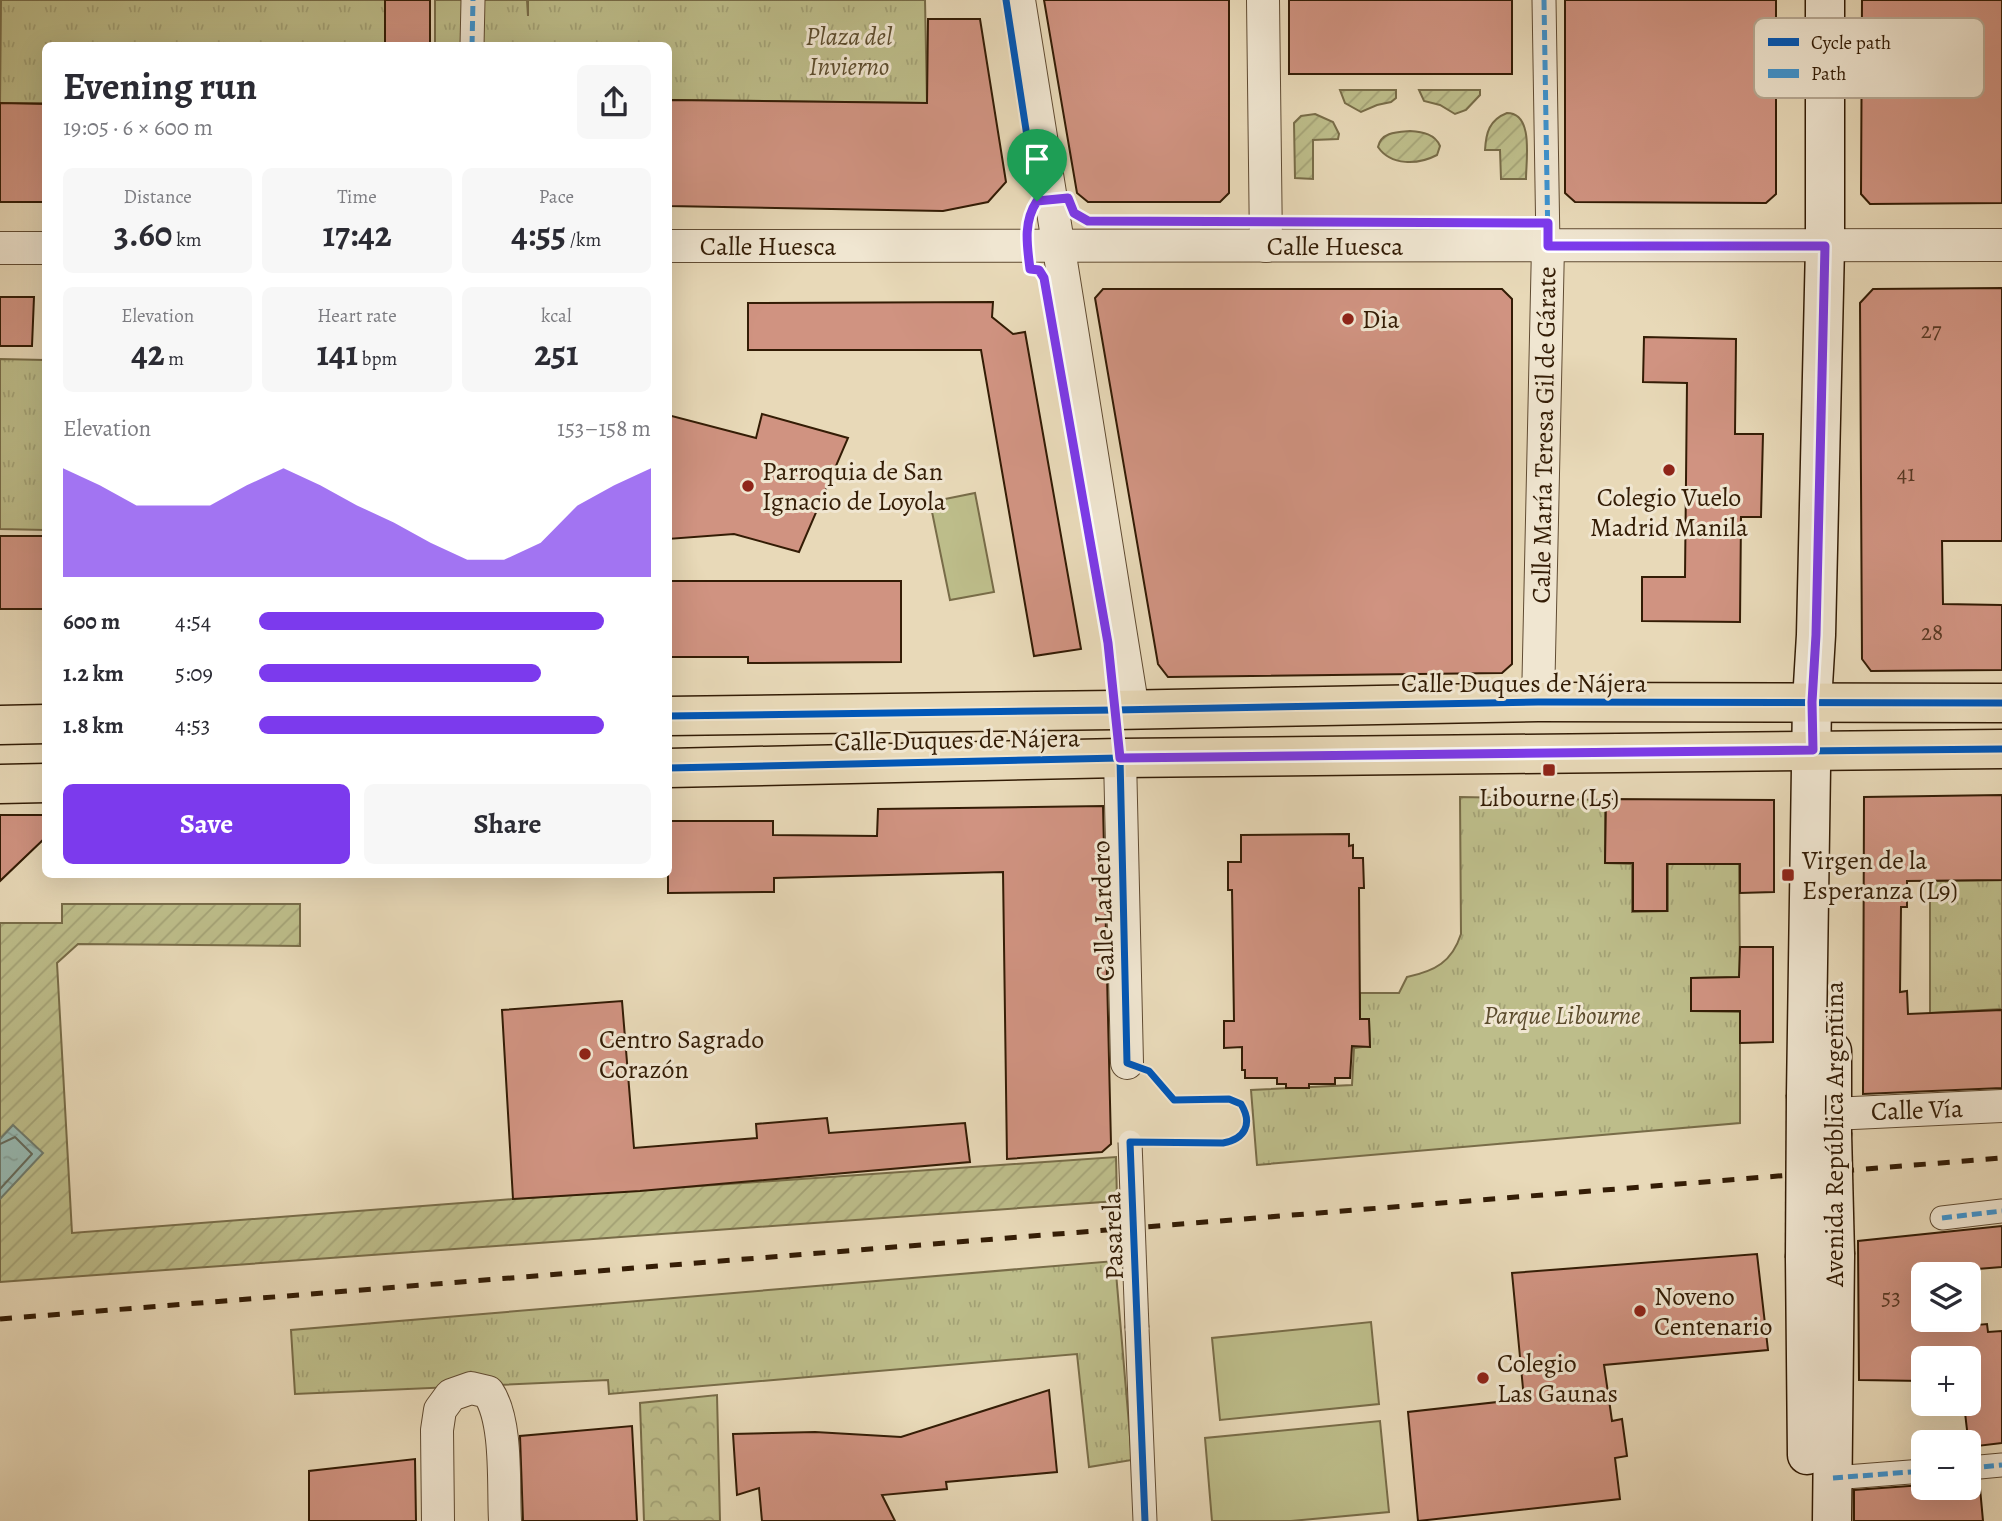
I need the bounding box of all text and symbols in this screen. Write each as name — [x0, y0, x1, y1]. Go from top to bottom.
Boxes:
legend — [1754, 18, 1984, 98]
park label: Plaza del Invierno — [806, 19, 893, 84]
text: Cycle path — [1811, 30, 1891, 56]
text: Evening run — [63, 60, 257, 112]
text: Path — [1811, 61, 1846, 87]
button: share — [577, 65, 651, 139]
text: 19:05 · 6 × 600 m — [63, 112, 213, 143]
pin — [1007, 129, 1067, 201]
icon: arrive — [1018, 140, 1056, 178]
text: Distance — [124, 184, 192, 210]
text: Time — [337, 184, 377, 210]
text: Pace — [539, 184, 574, 210]
text: 3.60 — [114, 210, 172, 258]
text: 17:42 — [322, 210, 392, 258]
text: 4:55 — [511, 210, 566, 258]
text: km — [172, 227, 201, 253]
text: /km — [566, 227, 601, 253]
street label: Calle Huesca — [700, 229, 836, 264]
street label: Calle Huesca — [1267, 229, 1403, 264]
street label: Calle María Teresa Gil de Gárate — [1524, 266, 1564, 604]
place label: Dia — [1362, 302, 1400, 337]
text: Elevation — [121, 303, 194, 329]
text: Heart rate — [317, 303, 397, 329]
text: kcal — [541, 303, 572, 329]
marker: Dia — [1340, 311, 1356, 327]
house number: 27 — [1921, 315, 1942, 346]
text: 42 — [131, 329, 165, 377]
text: 141 — [317, 329, 358, 377]
text: 251 — [534, 329, 579, 377]
text: m — [165, 346, 184, 372]
text: bpm — [358, 346, 397, 372]
text: Elevation — [63, 413, 151, 444]
text: 153–158 m — [557, 413, 651, 444]
place label: Parroquia de San Ignacio de Loyola — [762, 454, 946, 519]
house number: 41 — [1897, 458, 1915, 489]
marker: Colegio Vuelo Madrid Manila — [1661, 462, 1677, 478]
marker: Parroquia de San Ignacio de Loyola — [740, 478, 756, 494]
place label: Colegio Vuelo Madrid Manila — [1590, 480, 1748, 545]
text: 600 m — [63, 606, 120, 637]
text: 4:54 — [175, 606, 211, 637]
house number: 28 — [1921, 617, 1943, 648]
text: 1.2 km — [63, 658, 124, 689]
text: 5:09 — [175, 658, 213, 689]
street label: Calle Duques de Nájera — [1401, 666, 1647, 701]
text: 1.8 km — [63, 710, 124, 741]
text: 4:53 — [175, 710, 210, 741]
street label: Calle Duques de Nájera — [834, 720, 1080, 760]
marker: Libourne (L5) — [1541, 762, 1557, 778]
place label: Libourne (L5) — [1479, 780, 1619, 815]
button: Save — [63, 784, 350, 864]
button: Share — [364, 784, 651, 864]
street label: Calle Lardero — [1083, 840, 1123, 982]
place label: Virgen de la Esperanza (L9) — [1801, 843, 1958, 908]
marker: Virgen de la Esperanza (L9) — [1780, 867, 1796, 883]
street label: Avenida República Argentina — [1817, 981, 1852, 1288]
park label: Parque Libourne — [1484, 998, 1640, 1033]
place label: Centro Sagrado Corazón — [599, 1022, 764, 1087]
marker: Centro Sagrado Corazón — [577, 1046, 593, 1062]
street label: Calle Vía — [1870, 1091, 1964, 1129]
street label: Pasarela — [1094, 1191, 1132, 1281]
map controls — [1911, 1262, 1981, 1500]
button: layers — [1911, 1262, 1981, 1332]
place label: Noveno Centenario — [1654, 1279, 1773, 1344]
house number: 53 — [1881, 1282, 1901, 1313]
marker: Noveno Centenario — [1632, 1303, 1648, 1319]
place label: Colegio Las Gaunas — [1497, 1346, 1618, 1411]
button: + — [1911, 1346, 1981, 1416]
marker: Colegio Las Gaunas — [1475, 1370, 1491, 1386]
button: − — [1911, 1430, 1981, 1500]

